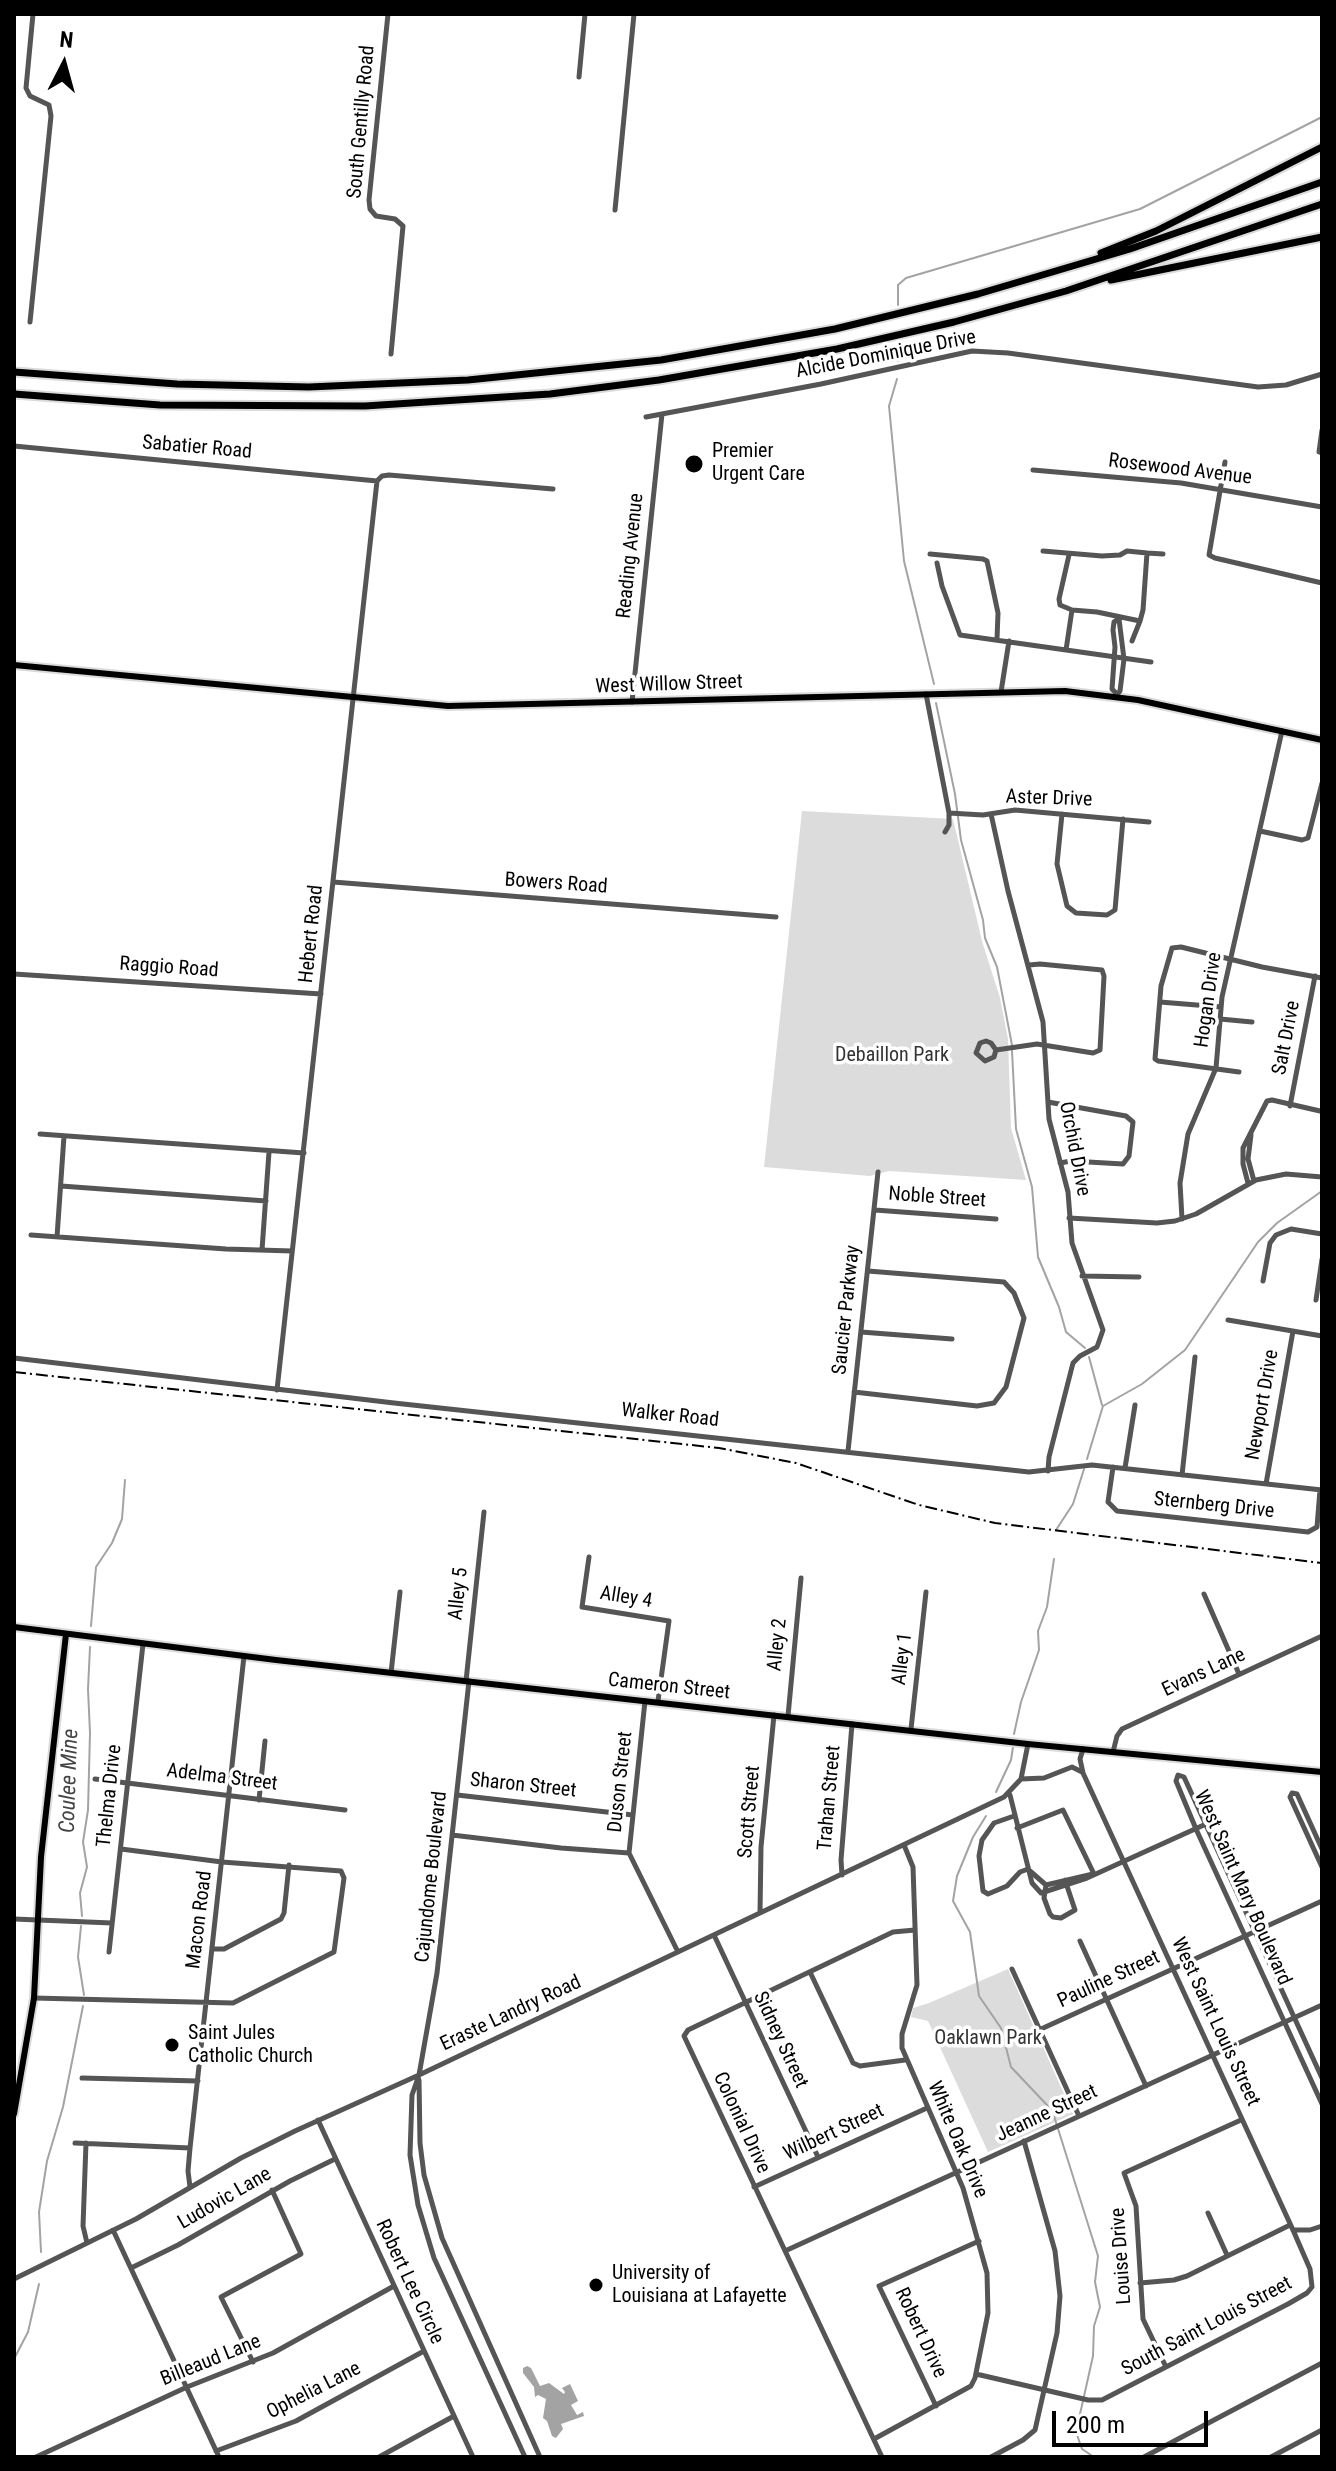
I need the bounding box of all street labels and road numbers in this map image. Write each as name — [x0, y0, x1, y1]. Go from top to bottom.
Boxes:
street label: South Gentilly Road — [343, 44, 381, 200]
street label: Alcide Dominique Drive — [794, 326, 978, 384]
street label: Sabatier Road — [141, 431, 253, 465]
street label: Rosewood Avenue — [1107, 449, 1253, 491]
street label: Reading Avenue — [612, 492, 650, 620]
street label: West Willow Street — [595, 670, 743, 700]
street label: Aster Drive — [1005, 785, 1093, 813]
street label: Bowers Road — [504, 868, 608, 900]
street label: Hebert Road — [295, 884, 329, 984]
street label: Hogan Drive — [1190, 951, 1228, 1049]
street label: Raggio Road — [119, 953, 219, 983]
street label: Salt Drive — [1268, 999, 1306, 1077]
street label: Orchid Drive — [1053, 1100, 1095, 1198]
street label: Noble Street — [887, 1183, 987, 1213]
street label: Saucier Parkway — [828, 1244, 866, 1376]
street label: Newport Drive — [1241, 1348, 1285, 1462]
street label: Walker Road — [620, 1399, 720, 1433]
street label: Sternberg Drive — [1153, 1488, 1275, 1524]
street label: Alley 5 — [444, 1567, 474, 1621]
street label: Alley 4 — [598, 1582, 654, 1614]
street label: Alley 2 — [763, 1618, 793, 1672]
street label: Alley 1 — [888, 1631, 918, 1687]
street label: Evans Lane — [1158, 1643, 1250, 1703]
street label: Cameron Street — [607, 1669, 731, 1705]
street label: Duson Street — [604, 1730, 638, 1834]
street label: Thelma Drive — [93, 1743, 127, 1849]
street label: Trahan Street — [813, 1744, 847, 1852]
street label: Adelma Street — [165, 1759, 279, 1797]
street label: Scott Street — [734, 1765, 766, 1859]
street label: Sharon Street — [469, 1768, 577, 1804]
street label: West Saint Mary Boulevard — [1188, 1787, 1296, 1989]
street label: Cajundome Boulevard — [411, 1790, 453, 1964]
street label: Macon Road — [182, 1870, 218, 1970]
street label: West Saint Louis Street — [1165, 1934, 1265, 2110]
street label: Pauline Street — [1054, 1946, 1164, 2014]
street label: Eraste Landry Road — [437, 1971, 585, 2057]
street label: Sidney Street — [747, 1988, 813, 2092]
street label: Colonial Drive — [707, 2069, 775, 2177]
street label: White Oak Drive — [922, 2078, 992, 2202]
street label: Jeanne Street — [993, 2080, 1101, 2148]
street label: Wilbert Street — [780, 2099, 888, 2167]
street label: Ludovic Lane — [174, 2163, 276, 2235]
street label: Louise Drive — [1107, 2207, 1137, 2305]
street label: Robert Lee Circle — [370, 2216, 448, 2348]
street label: South Saint Louis Street — [1118, 2272, 1296, 2382]
street label: Robert Drive — [889, 2284, 951, 2382]
street label: Billeaud Lane — [157, 2330, 265, 2392]
street label: Ophelia Lane — [263, 2357, 365, 2425]

